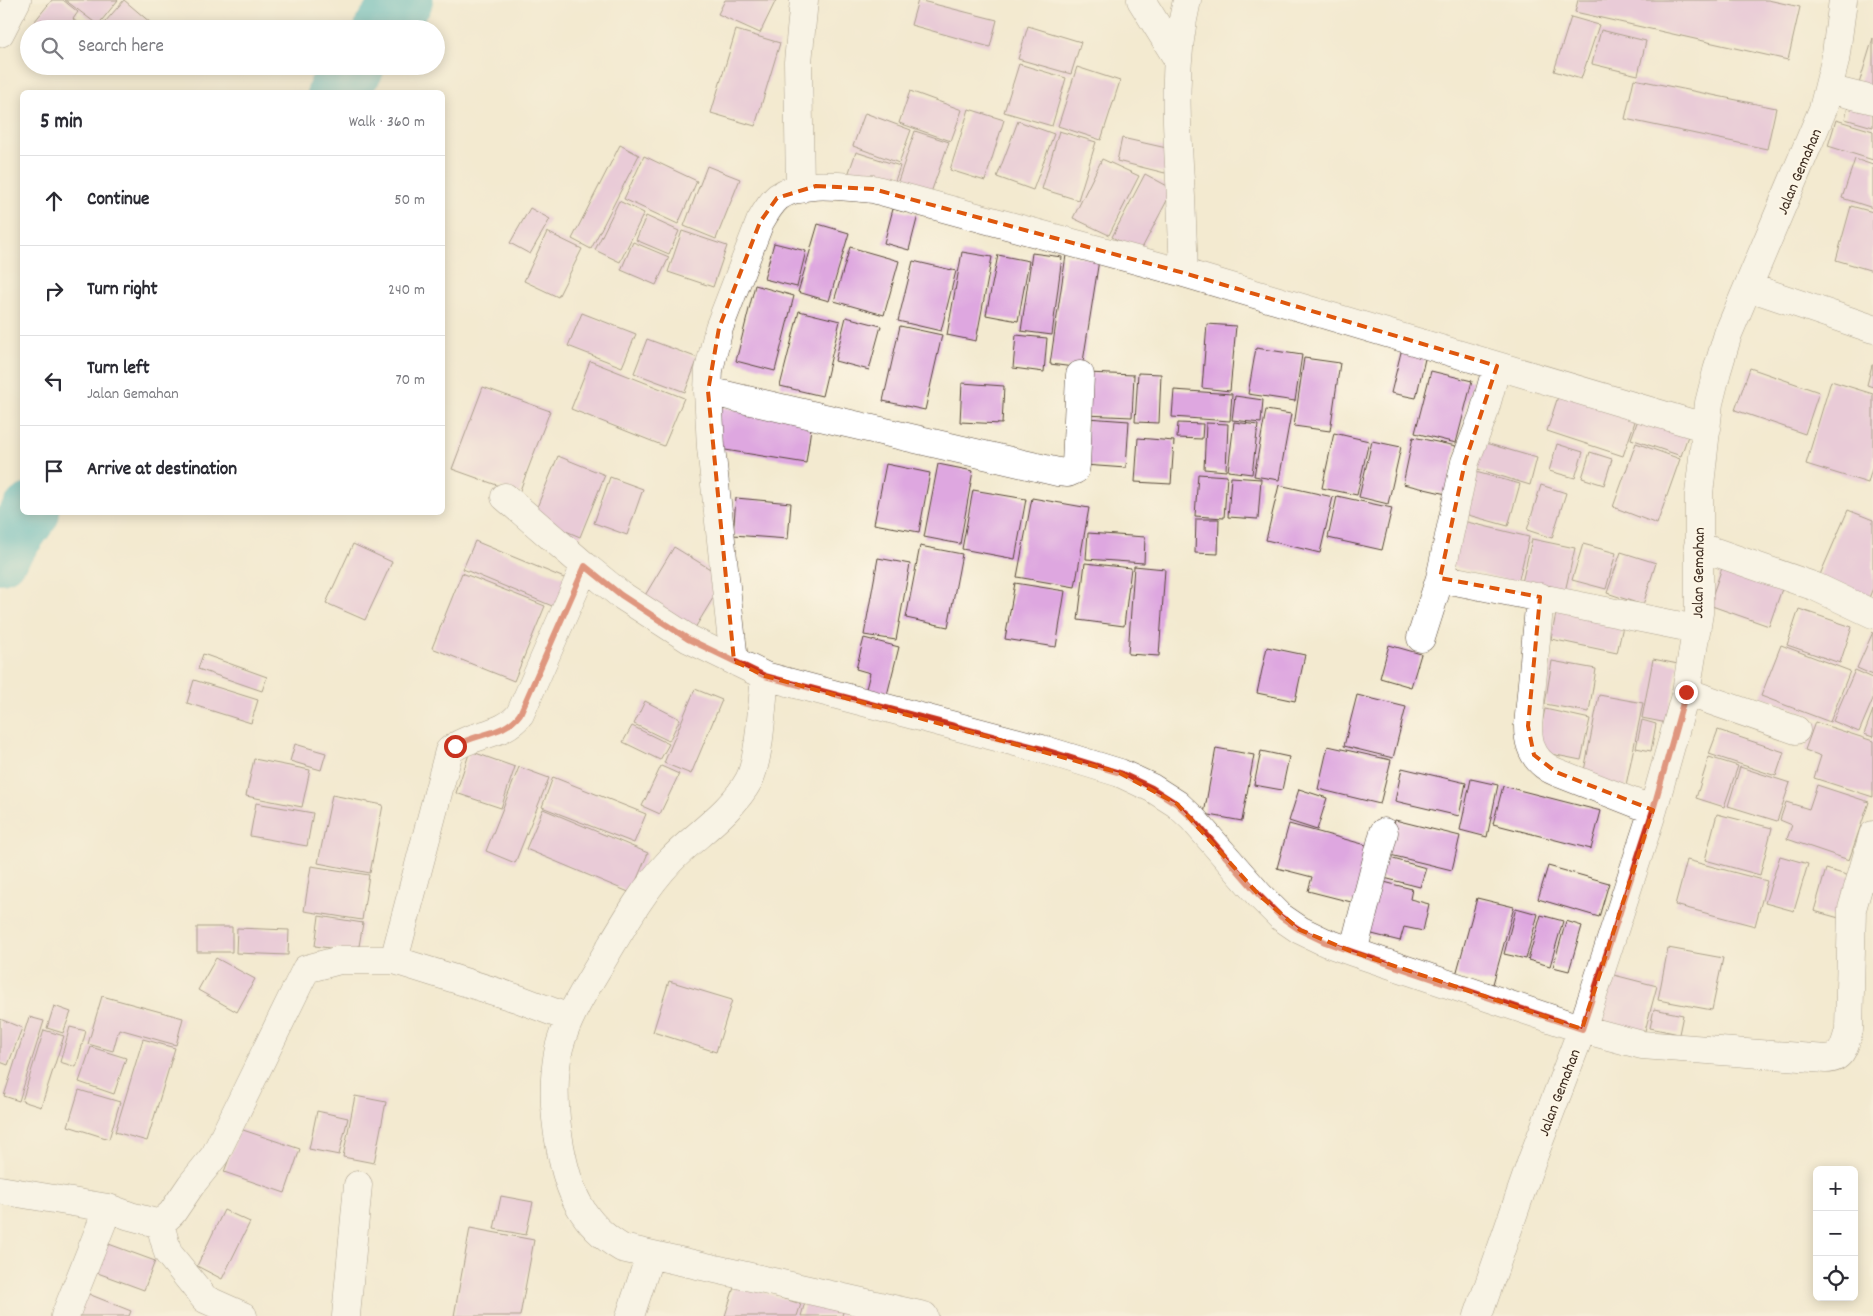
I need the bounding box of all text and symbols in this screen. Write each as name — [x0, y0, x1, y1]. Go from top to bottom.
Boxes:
search box — [20, 20, 445, 75]
icon: search — [38, 34, 66, 62]
text: Search here — [78, 34, 164, 61]
text: 5 min — [40, 108, 83, 138]
text: Walk · 360 m — [349, 111, 425, 134]
street label: Jalan Gemahan — [1772, 125, 1829, 219]
icon: ahead — [40, 187, 68, 215]
text: Continue — [87, 187, 149, 214]
text: 50 m — [394, 189, 425, 212]
icon: right — [40, 277, 68, 305]
text: Turn right — [87, 277, 158, 304]
text: 240 m — [388, 279, 425, 302]
text: Turn left — [87, 356, 150, 383]
icon: left — [40, 367, 68, 395]
text: 70 m — [395, 369, 425, 392]
text: Jalan Gemahan — [87, 383, 179, 406]
icon: arrive — [40, 457, 68, 485]
text: Arrive at destination — [87, 457, 237, 484]
street label: Jalan Gemahan — [1687, 527, 1712, 619]
route end — [1675, 681, 1698, 704]
route start — [444, 735, 467, 758]
street label: Jalan Gemahan — [1533, 1046, 1587, 1140]
map controls — [1813, 1166, 1858, 1301]
button: + — [1813, 1166, 1858, 1211]
button: − — [1813, 1211, 1858, 1256]
button: locate — [1813, 1256, 1858, 1301]

